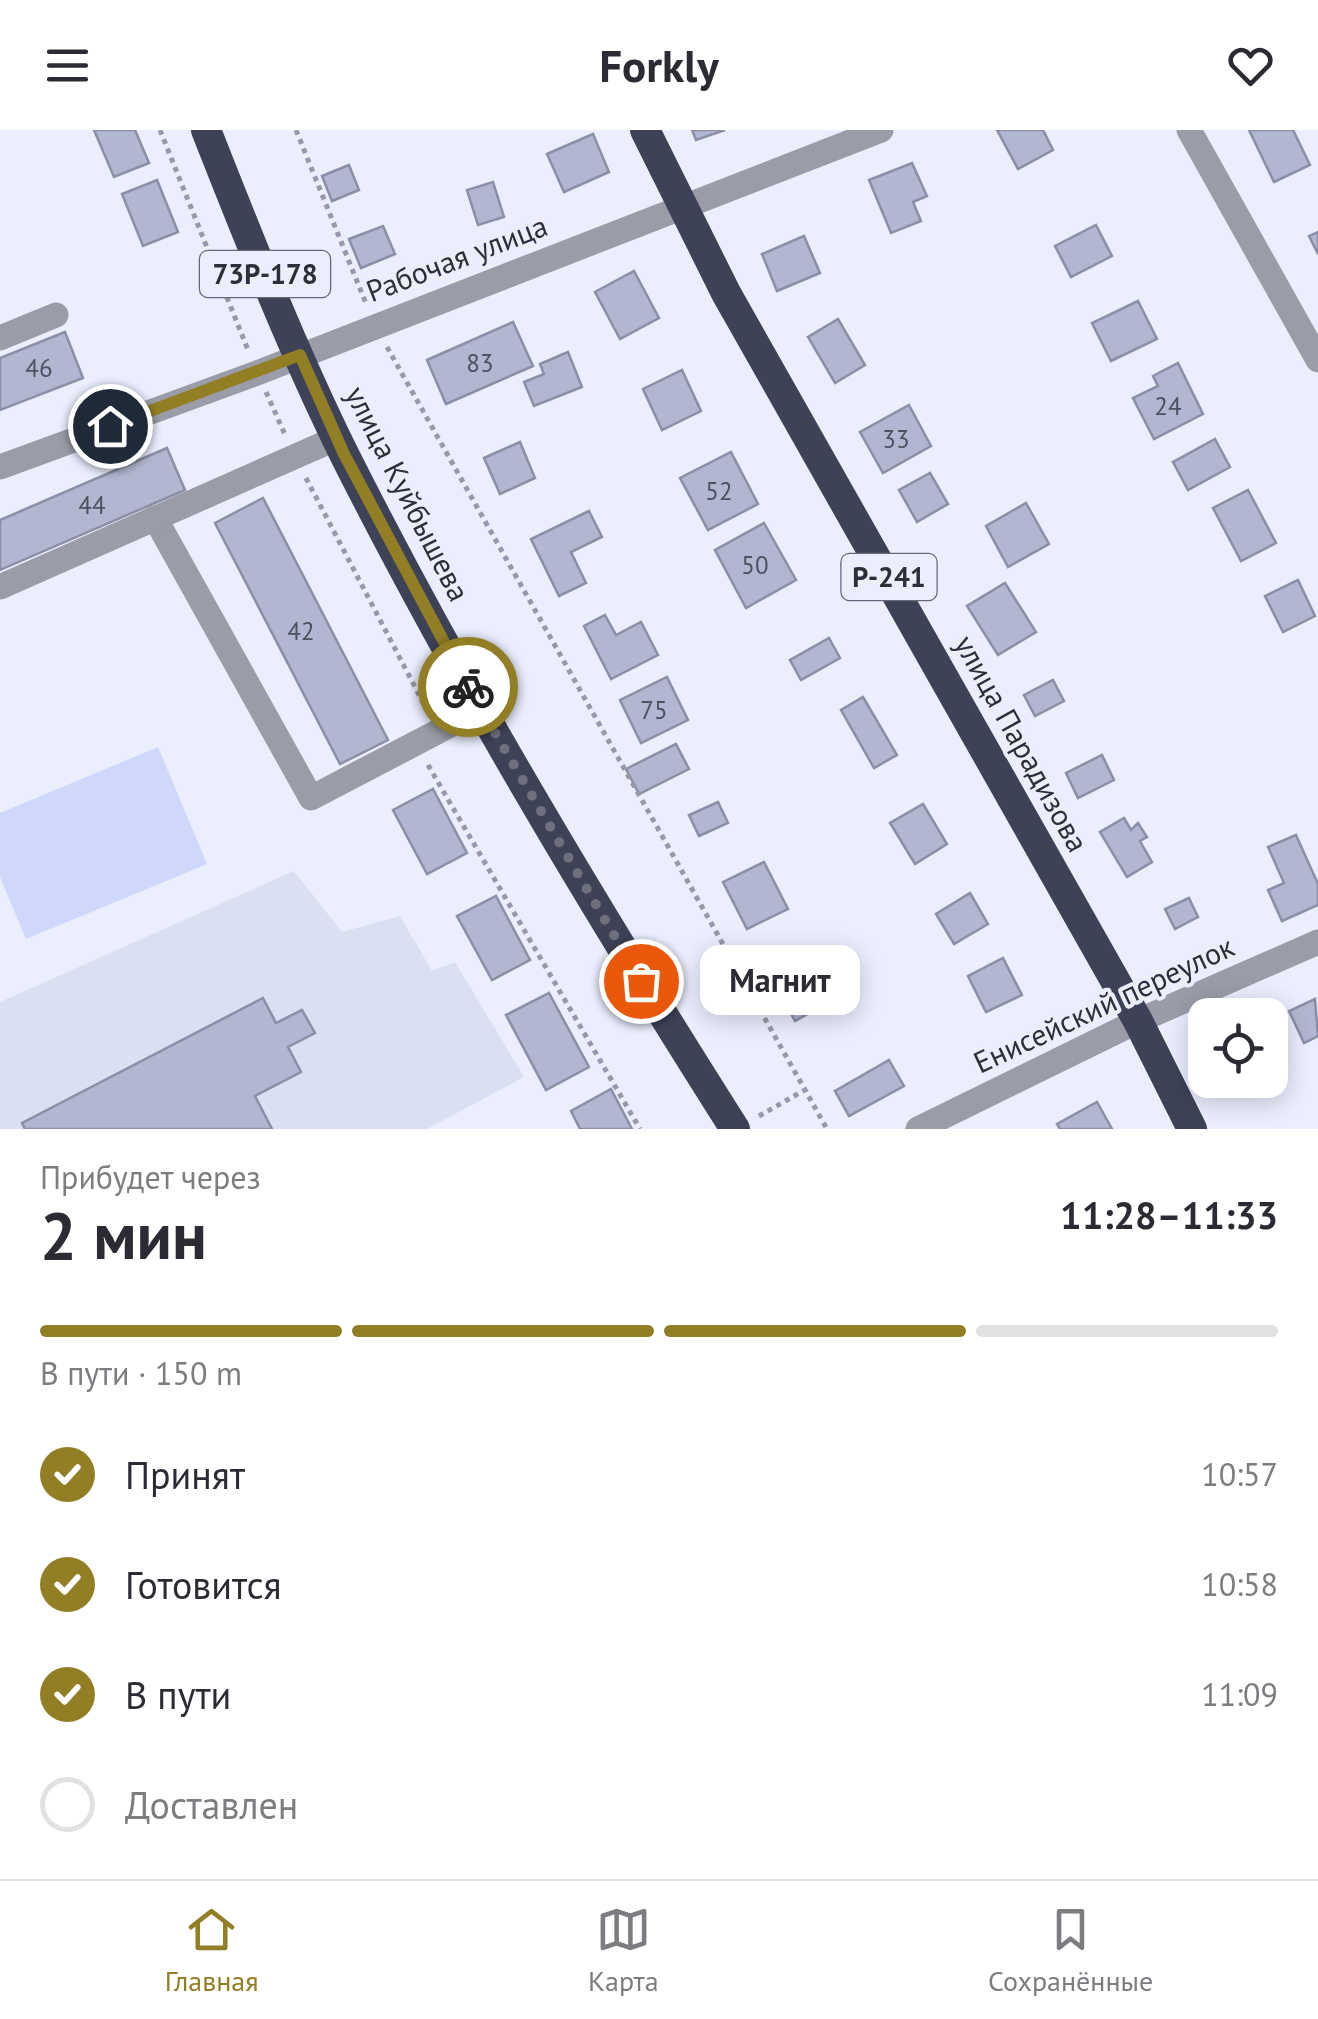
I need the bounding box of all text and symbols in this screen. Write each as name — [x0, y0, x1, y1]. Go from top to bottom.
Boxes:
text: Forkly — [599, 36, 719, 94]
icon: menu — [40, 38, 95, 93]
icon: heart — [1223, 38, 1278, 93]
street label: Рабочая улица — [360, 205, 553, 310]
road number: 73Р-178 — [200, 251, 330, 297]
house number: 83 — [466, 347, 494, 379]
house number: 46 — [25, 352, 53, 384]
street label: улица Куйбышева — [337, 379, 479, 607]
pin — [68, 384, 153, 469]
house number: 24 — [1154, 390, 1182, 422]
icon: home — [83, 399, 138, 454]
house number: 33 — [882, 423, 910, 455]
house number: 52 — [705, 475, 733, 507]
house number: 44 — [78, 489, 106, 521]
house number: 50 — [741, 549, 769, 581]
road number: Р-241 — [842, 554, 936, 600]
house number: 42 — [287, 615, 315, 647]
street label: улица Парадизова — [947, 628, 1098, 859]
courier — [418, 637, 518, 737]
icon: bike — [441, 660, 496, 715]
house number: 75 — [640, 694, 668, 726]
street label: Енисейский переулок — [967, 926, 1240, 1081]
pin — [599, 939, 684, 1024]
callout: Магнит — [701, 946, 861, 1016]
icon: bag — [614, 954, 669, 1009]
text: Магнит — [729, 959, 831, 1001]
map controls — [1188, 998, 1288, 1098]
button: locate — [1188, 998, 1288, 1098]
text: Прибудет через — [40, 1156, 261, 1198]
text: 11:28–11:33 — [1060, 1190, 1278, 1239]
text: 2 мин — [40, 1193, 207, 1277]
text: В пути · 150 m — [40, 1352, 242, 1394]
icon: check — [40, 1447, 95, 1502]
text: Принят — [125, 1450, 245, 1499]
text: 10:57 — [1201, 1453, 1278, 1495]
icon: check — [40, 1557, 95, 1612]
text: Готовится — [125, 1560, 282, 1609]
text: 10:58 — [1201, 1563, 1278, 1605]
icon: check — [40, 1667, 95, 1722]
text: В пути — [125, 1670, 231, 1719]
text: 11:09 — [1201, 1673, 1278, 1715]
text: Доставлен — [125, 1780, 298, 1829]
tab: Главная — [165, 1902, 258, 1999]
tab: Карта — [588, 1902, 659, 1999]
tab: Сохранённые — [988, 1902, 1153, 1999]

